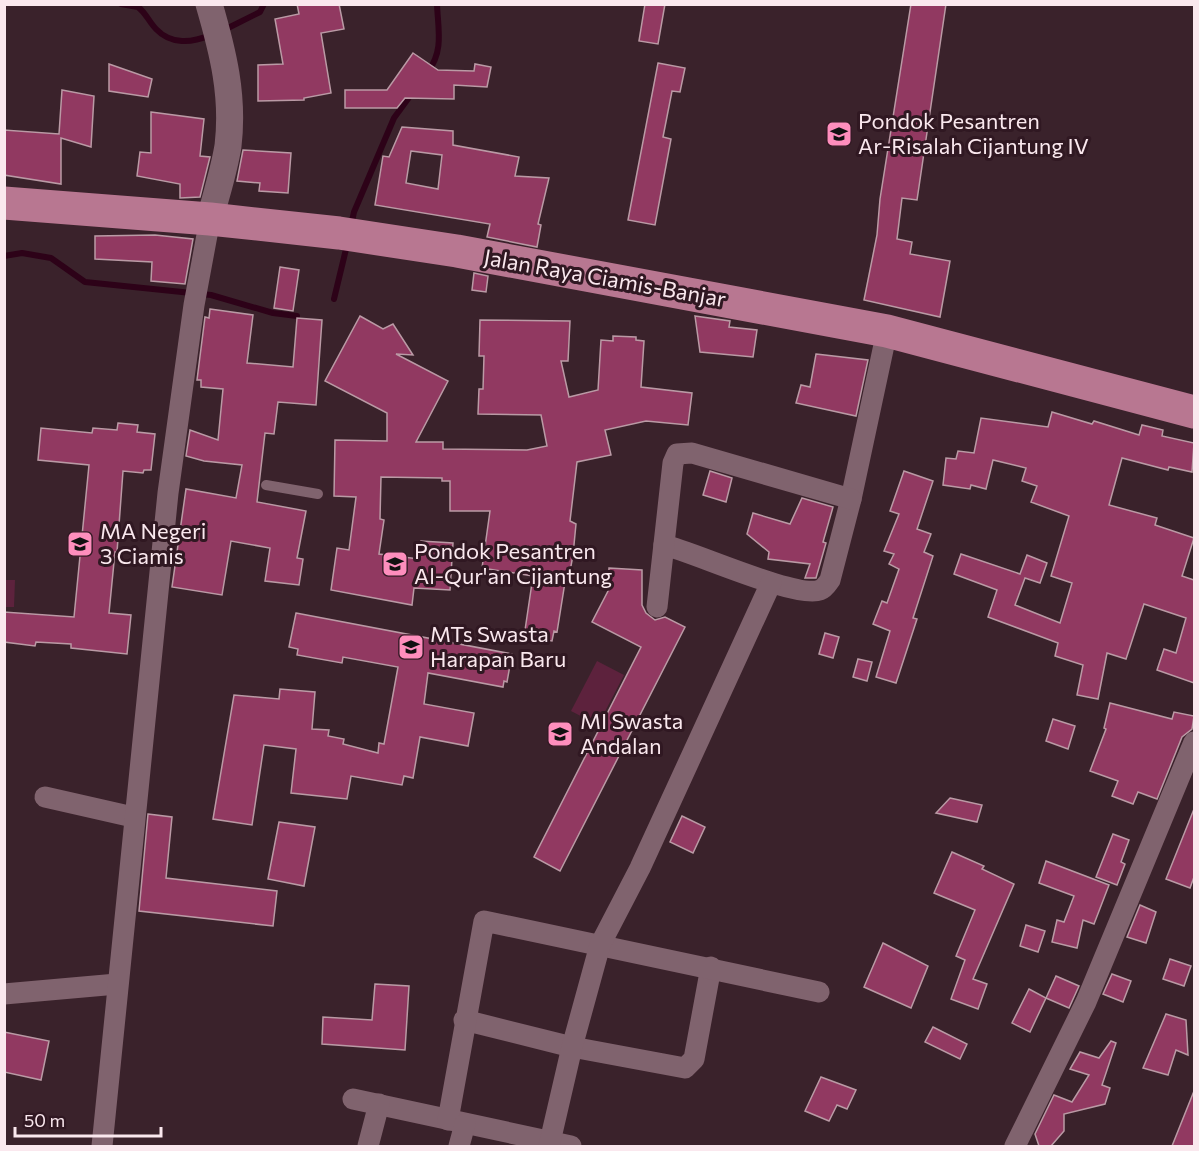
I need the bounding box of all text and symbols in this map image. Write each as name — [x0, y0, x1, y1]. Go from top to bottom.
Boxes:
place label: Pondok Pesantren Ar-Risalah Cijantung IV — [858, 107, 1089, 159]
school or university icon: Pondok Pesantren Ar-Risalah Cijantung IV — [824, 119, 854, 149]
street label: Jalan Raya Ciamis-Banjar — [482, 243, 728, 312]
place label: MA Negeri 3 Ciamis — [100, 517, 206, 569]
school or university icon: MA Negeri 3 Ciamis — [65, 529, 95, 559]
place label: Pondok Pesantren Al-Qur'an Cijantung — [414, 537, 612, 589]
school or university icon: Pondok Pesantren Al-Qur'an Cijantung — [380, 549, 410, 579]
place label: MTs Swasta Harapan Baru — [430, 620, 566, 672]
school or university icon: MTs Swasta Harapan Baru — [396, 632, 426, 662]
place label: MI Swasta Andalan — [580, 707, 683, 759]
school or university icon: MI Swasta Andalan — [545, 719, 575, 749]
scale bar — [15, 1100, 160, 1138]
text: 50 m — [24, 1109, 65, 1131]

